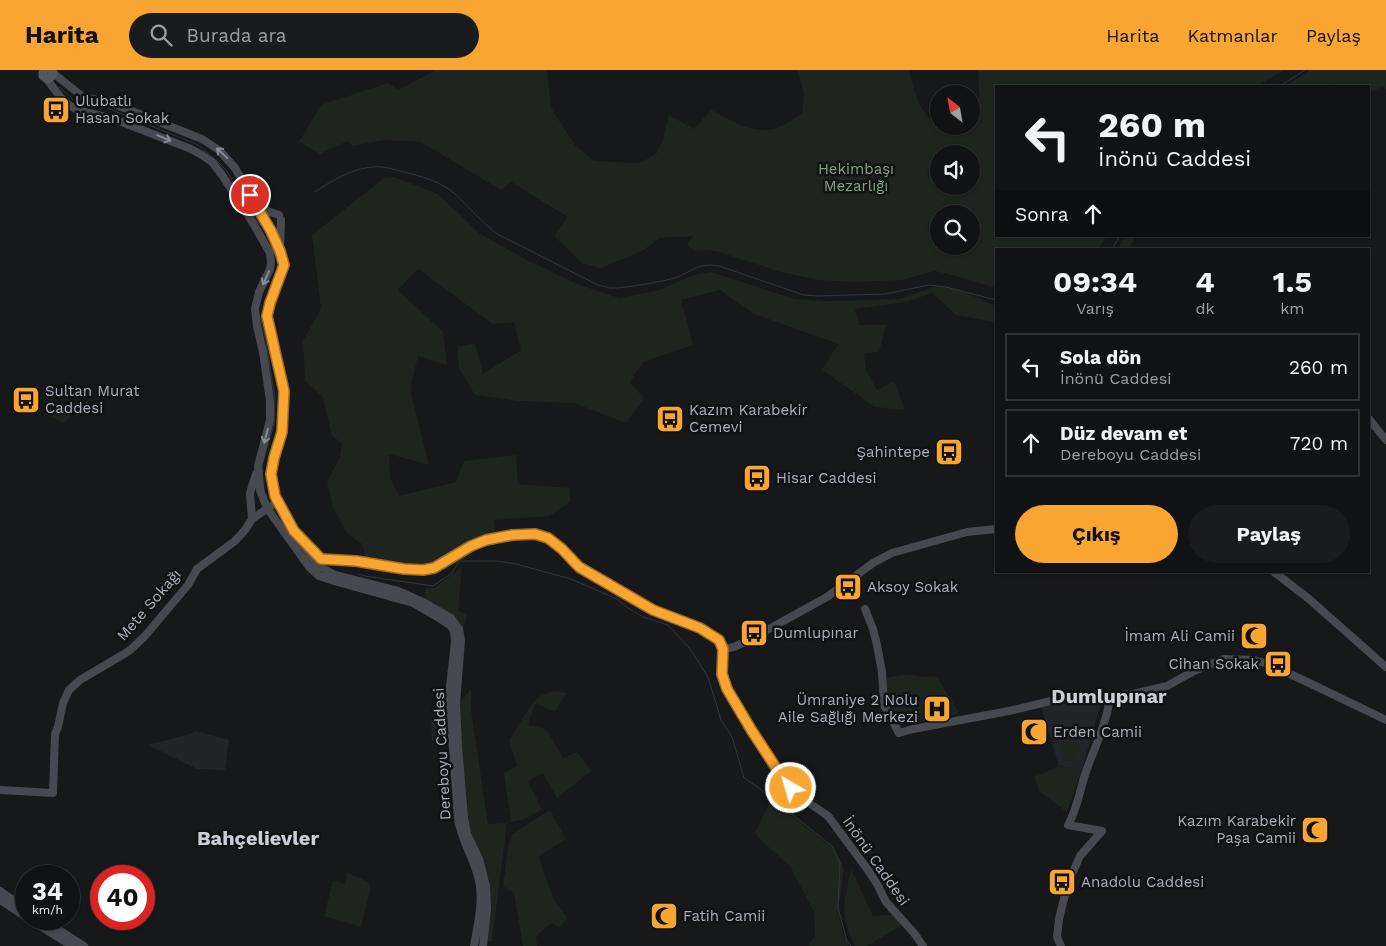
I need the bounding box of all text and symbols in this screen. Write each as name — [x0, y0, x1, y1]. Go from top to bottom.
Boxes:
search box — [129, 13, 479, 58]
text: Harita — [25, 21, 99, 49]
icon: search — [147, 21, 175, 49]
text: Burada ara — [187, 24, 287, 47]
text: Harita — [1106, 25, 1159, 46]
text: Katmanlar — [1187, 25, 1278, 46]
text: Paylaş — [1306, 25, 1361, 46]
north arrow — [930, 85, 980, 135]
map controls — [930, 85, 980, 255]
place label: Ulubatlı Hasan Sokak — [75, 92, 170, 127]
bus stop icon: Ulubatlı Hasan Sokak — [41, 95, 71, 125]
text: 260 m — [1098, 104, 1206, 146]
icon: left — [1015, 105, 1080, 170]
one-way arrow — [155, 134, 171, 143]
button: sound — [930, 145, 980, 195]
text: İnönü Caddesi — [1098, 146, 1251, 171]
one-way arrow — [215, 148, 228, 159]
park label: Hekimbaşı Mezarlığı — [818, 160, 894, 195]
pin — [229, 174, 271, 216]
icon: arrive — [236, 181, 264, 209]
icon: ahead — [1079, 200, 1107, 228]
text: Sonra — [1015, 203, 1069, 226]
button: search — [930, 205, 980, 255]
text: 09:34 — [1053, 264, 1137, 299]
text: 4 — [1195, 264, 1215, 299]
text: 1.5 — [1273, 264, 1312, 299]
one-way arrow — [260, 270, 270, 285]
text: Varış — [1076, 299, 1114, 318]
text: dk — [1195, 299, 1215, 318]
text: km — [1280, 299, 1304, 318]
text: Sola dön — [1060, 346, 1141, 369]
icon: left — [1017, 353, 1045, 381]
text: 260 m — [1289, 356, 1348, 379]
text: İnönü Caddesi — [1060, 369, 1171, 388]
place label: Sultan Murat Caddesi — [45, 382, 140, 417]
bus stop icon: Sultan Murat Caddesi — [11, 385, 41, 415]
place label: Kazım Karabekir Cemevi — [689, 401, 808, 436]
bus stop icon: Kazım Karabekir Cemevi — [655, 404, 685, 434]
text: Düz devam et — [1060, 422, 1187, 445]
one-way arrow — [261, 428, 270, 444]
icon: ahead — [1017, 429, 1045, 457]
text: 720 m — [1290, 432, 1348, 455]
bus stop icon: Şahintepe — [934, 437, 964, 467]
place label: Şahintepe — [857, 443, 930, 461]
text: Dereboyu Caddesi — [1060, 445, 1201, 464]
bus stop icon: Hisar Caddesi — [742, 463, 772, 493]
place label: Hisar Caddesi — [776, 469, 876, 487]
button: Çıkış — [1015, 505, 1178, 563]
button: Paylaş — [1188, 505, 1350, 563]
street label: Mete Sokağı — [113, 566, 185, 644]
bus stop icon: Aksoy Sokak — [833, 572, 863, 602]
place label: Aksoy Sokak — [867, 578, 959, 596]
bus stop icon: Dumlupınar — [739, 618, 769, 648]
mosque icon: İmam Ali Camii — [1239, 621, 1269, 651]
place label: Dumlupınar — [773, 624, 859, 642]
place label: İmam Ali Camii — [1124, 627, 1235, 645]
bus stop icon: Cihan Sokak — [1263, 649, 1293, 679]
place label: Cihan Sokak — [1169, 655, 1259, 673]
district label: Dumlupınar — [1051, 684, 1167, 708]
street label: Dereboyu Caddesi — [430, 687, 454, 821]
place label: Ümraniye 2 Nolu Aile Sağlığı Merkezi — [778, 691, 918, 726]
hospital icon: Ümraniye 2 Nolu Aile Sağlığı Merkezi — [922, 694, 952, 724]
mosque icon: Erden Camii — [1019, 717, 1049, 747]
place label: Erden Camii — [1053, 723, 1142, 741]
position arrow — [764, 761, 816, 813]
place label: Kazım Karabekir Paşa Camii — [1177, 812, 1296, 847]
street label: İnönü Caddesi — [839, 813, 913, 909]
mosque icon: Kazım Karabekir Paşa Camii — [1300, 815, 1330, 845]
district label: Bahçelievler — [197, 826, 319, 850]
speed limit sign: 40 — [90, 865, 155, 930]
bus stop icon: Anadolu Caddesi — [1047, 867, 1077, 897]
place label: Anadolu Caddesi — [1081, 873, 1204, 891]
text: 34 — [32, 877, 63, 906]
mosque icon: Fatih Camii — [649, 901, 679, 931]
text: km/h — [32, 903, 63, 917]
place label: Fatih Camii — [683, 907, 765, 925]

